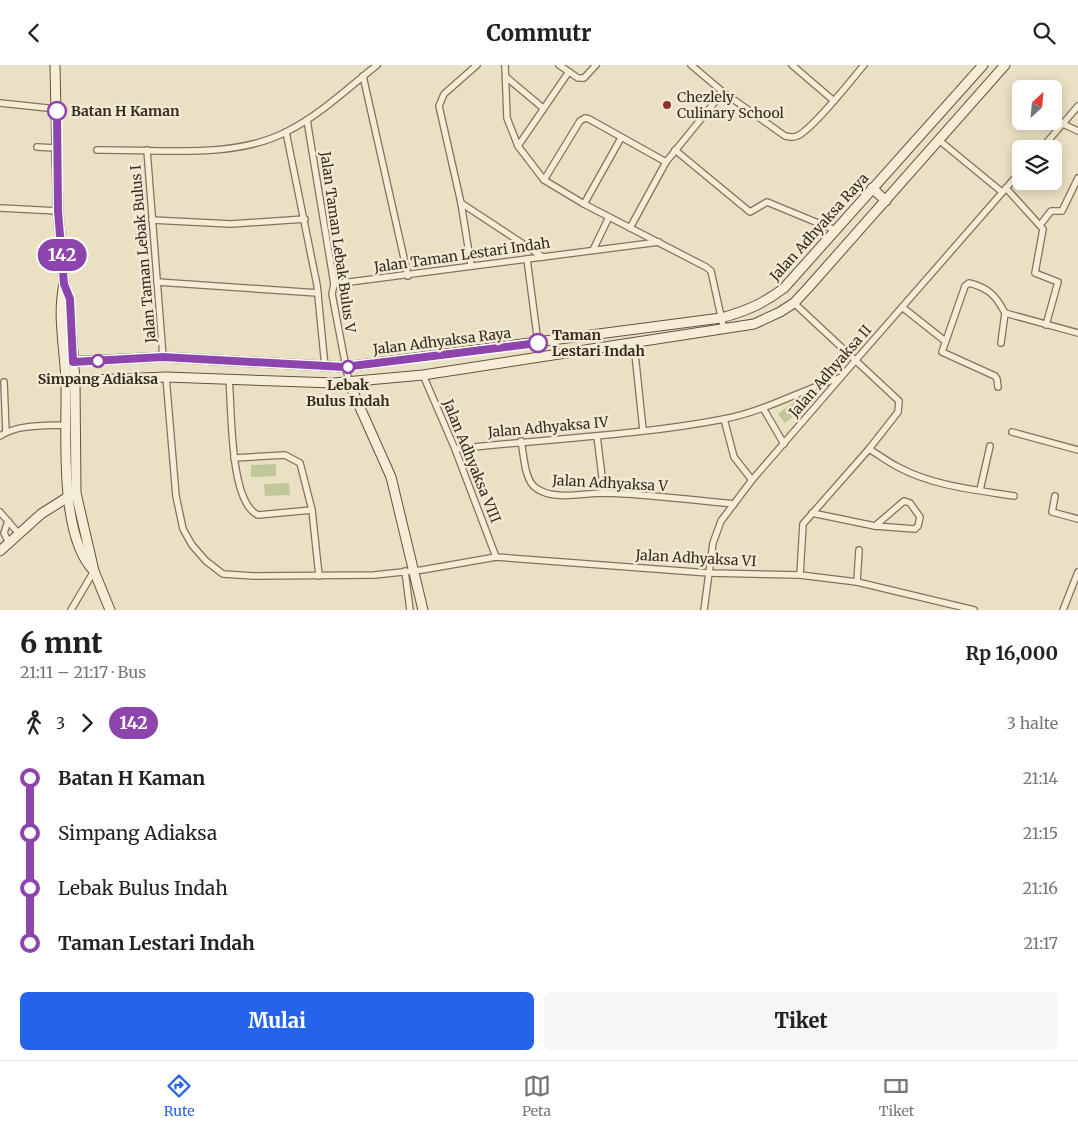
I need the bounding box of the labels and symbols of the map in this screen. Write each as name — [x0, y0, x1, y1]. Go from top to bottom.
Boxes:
north arrow — [1012, 80, 1062, 130]
place label: Chezlely Culinary School — [677, 88, 785, 122]
marker: Chezlely Culinary School — [661, 99, 673, 111]
marker: Batan H Kaman — [47, 101, 67, 121]
place label: Batan H Kaman — [71, 102, 180, 120]
street label: Jalan Taman Lebak Bulus V — [316, 149, 360, 334]
street label: Jalan Taman Lebak Bulus I — [126, 164, 160, 345]
street label: Jalan Adhyaksa Raya — [765, 169, 872, 285]
street label: Jalan Taman Lestari Indah — [372, 234, 551, 276]
line badge: 142 — [33, 239, 91, 271]
street label: Jalan Adhyaksa II — [784, 321, 875, 422]
street label: Jalan Adhyaksa Raya — [371, 324, 512, 359]
place label: Taman Lestari Indah — [552, 326, 645, 360]
marker: Taman Lestari Indah — [528, 333, 548, 353]
marker: Simpang Adiaksa — [91, 354, 105, 368]
marker: Lebak Bulus Indah — [341, 360, 355, 374]
place label: Simpang Adiaksa — [38, 370, 158, 388]
place label: Lebak Bulus Indah — [306, 376, 390, 410]
street label: Jalan Adhyaksa VIII — [439, 396, 505, 525]
street label: Jalan Adhyaksa IV — [486, 413, 610, 441]
street label: Jalan Adhyaksa V — [551, 471, 669, 495]
street label: Jalan Adhyaksa VI — [634, 546, 757, 570]

